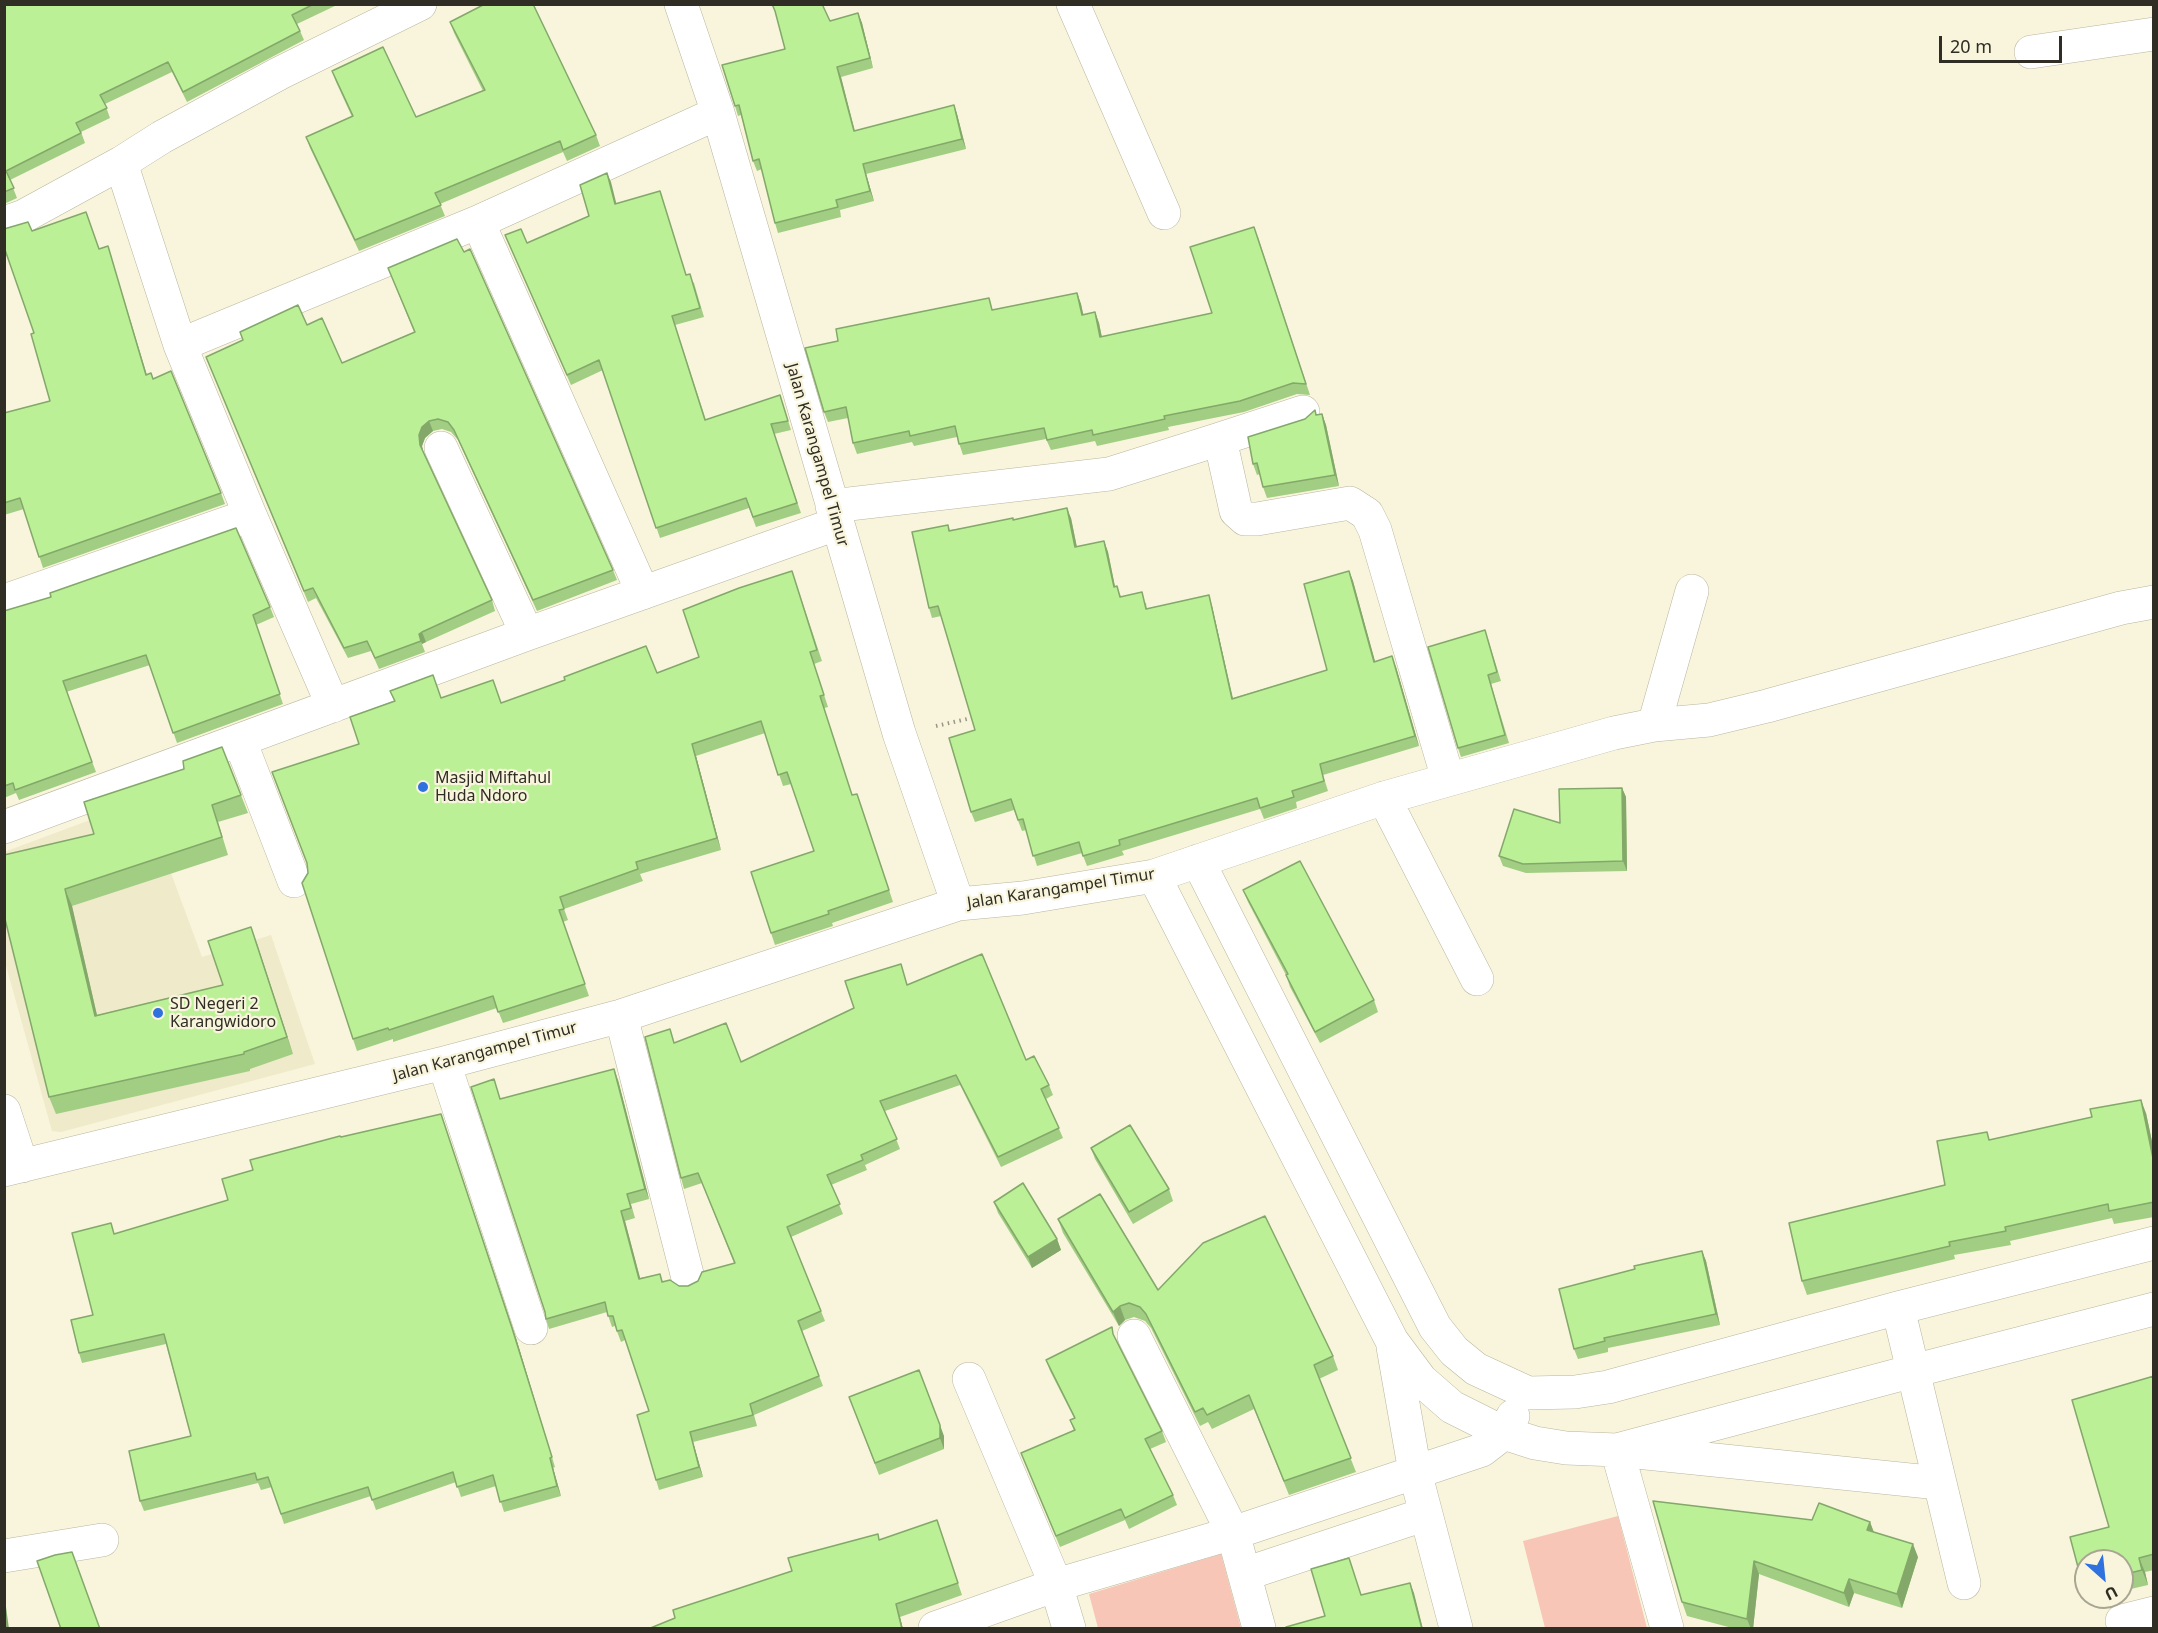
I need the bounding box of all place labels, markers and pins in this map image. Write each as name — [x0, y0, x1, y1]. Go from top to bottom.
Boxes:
place label: Masjid Miftahul Huda Ndoro — [435, 768, 551, 806]
marker: Masjid Miftahul Huda Ndoro — [416, 780, 430, 794]
place label: SD Negeri 2 Karangwidoro — [170, 994, 276, 1032]
marker: SD Negeri 2 Karangwidoro — [151, 1006, 165, 1020]

